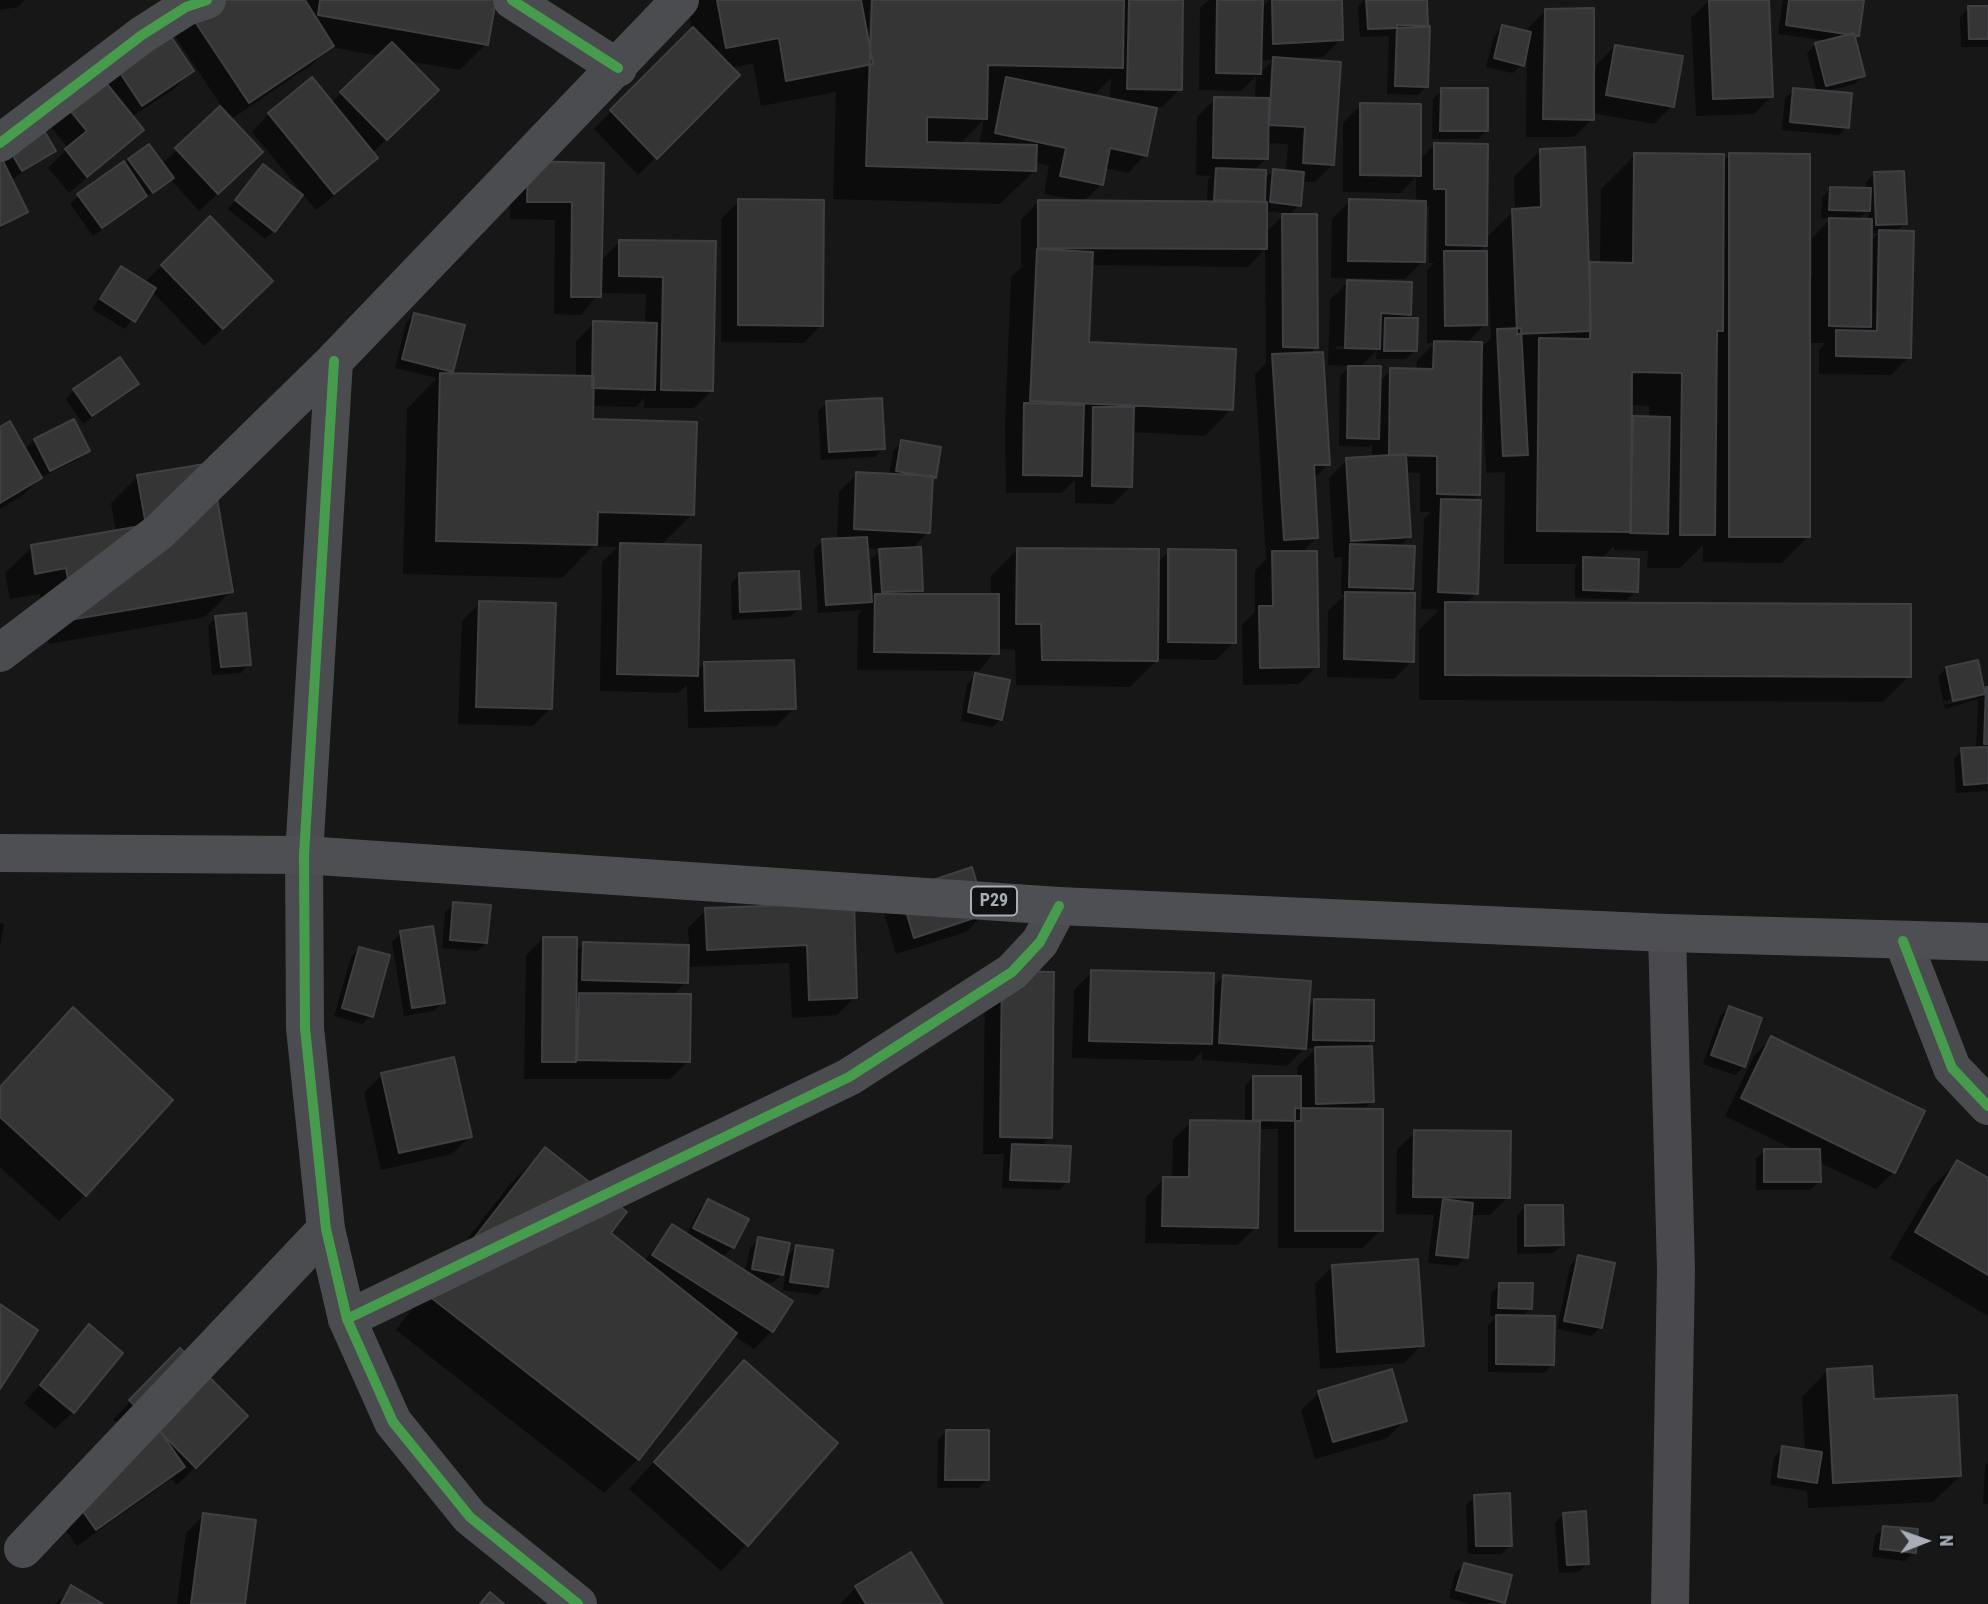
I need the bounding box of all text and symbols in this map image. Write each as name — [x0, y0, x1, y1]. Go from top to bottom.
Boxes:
road number: P29 — [971, 887, 1017, 916]
north arrow — [1890, 1506, 1960, 1576]
text: N — [1935, 1535, 1958, 1547]

